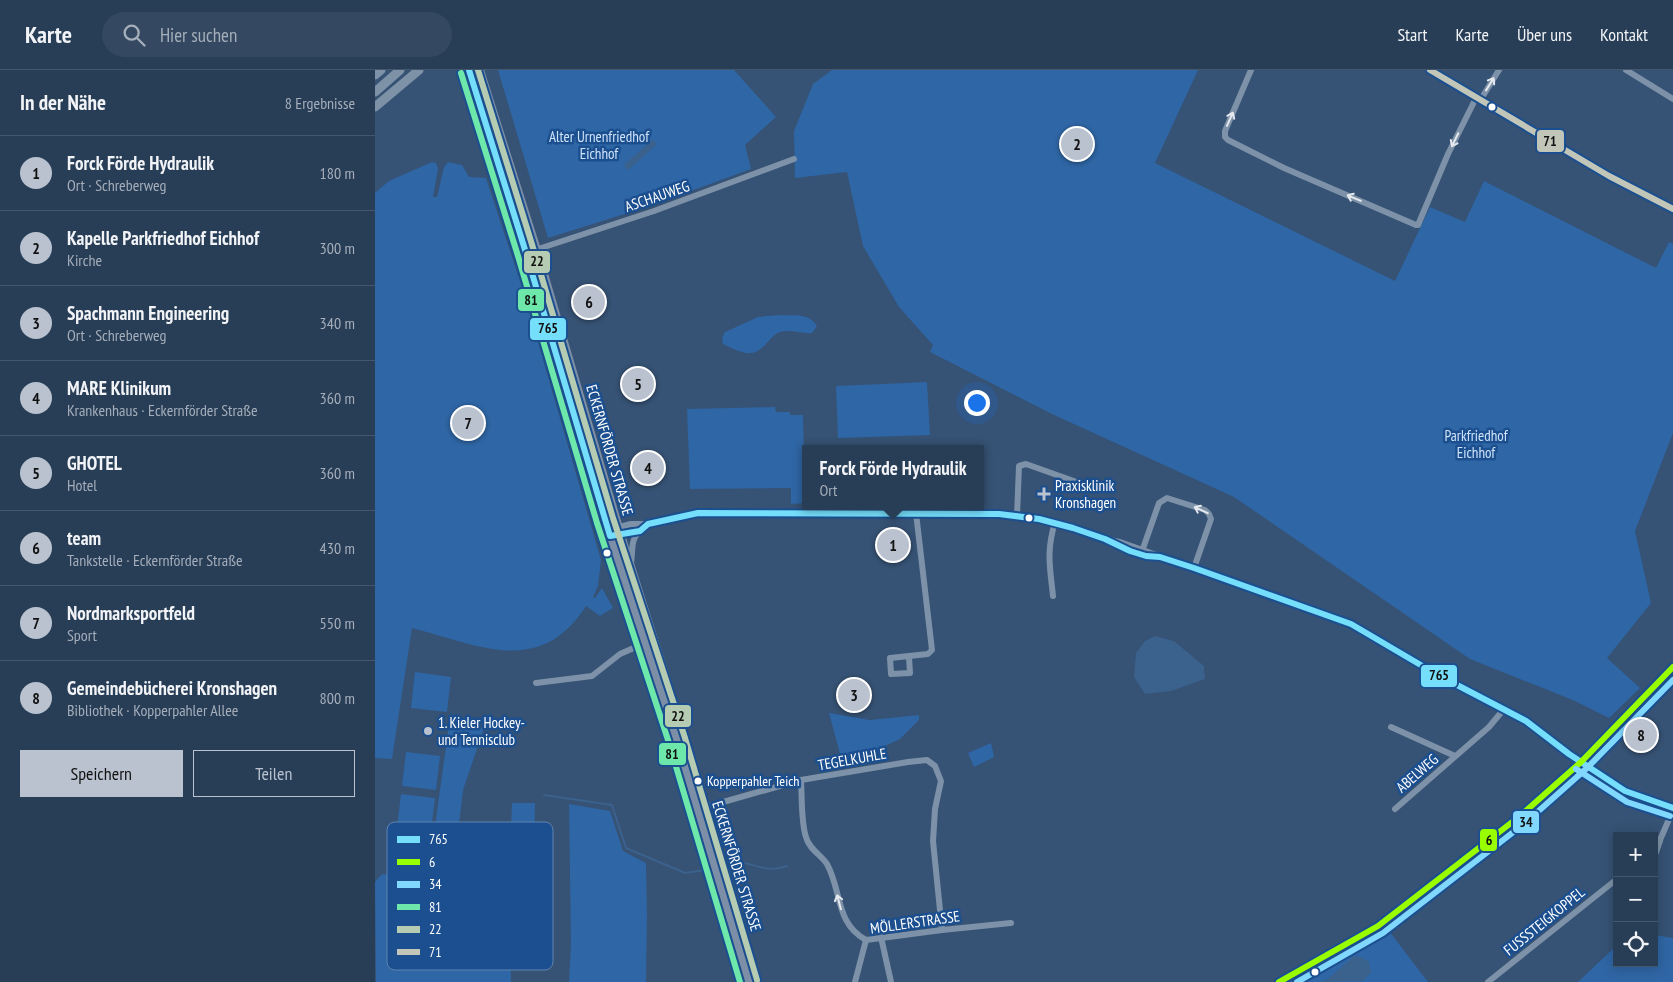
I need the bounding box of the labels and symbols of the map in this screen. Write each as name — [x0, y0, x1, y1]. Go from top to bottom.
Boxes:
one-way arrow — [1485, 78, 1495, 92]
unlabelled marker — [1487, 102, 1497, 112]
one-way arrow — [1225, 112, 1235, 127]
pin: 2 — [1061, 125, 1093, 163]
park label: Alter Urnenfriedhof Eichhof — [549, 127, 650, 163]
line badge: 71 — [1536, 129, 1565, 153]
one-way arrow — [1450, 132, 1459, 147]
text: 71 — [1543, 132, 1557, 150]
street label: ASCHAUWEG — [622, 176, 692, 216]
one-way arrow — [1347, 193, 1362, 202]
line badge: 22 — [523, 250, 551, 274]
text: 22 — [530, 252, 544, 270]
pin: 6 — [573, 283, 605, 321]
line badge: 81 — [517, 288, 545, 312]
text: 81 — [524, 291, 538, 309]
line badge: 765 — [529, 317, 567, 341]
text: 765 — [538, 319, 558, 337]
pin: 5 — [622, 365, 654, 403]
street label: ECKERNFÖRDER STRASSE — [582, 382, 638, 518]
your location — [964, 390, 990, 416]
pin: 7 — [452, 404, 484, 442]
park label: Parkfriedhof Eichhof — [1445, 426, 1509, 462]
pin: 4 — [632, 449, 664, 487]
place label: Praxisklinik Kronshagen — [1055, 476, 1116, 512]
marker: Praxisklinik Kronshagen — [1037, 487, 1051, 501]
one-way arrow — [1194, 504, 1209, 514]
unlabelled marker — [1024, 513, 1034, 523]
pin: 1 — [877, 526, 909, 564]
unlabelled marker — [602, 548, 612, 558]
line badge: 765 — [1420, 664, 1458, 688]
text: 765 — [1429, 666, 1449, 684]
pin: 3 — [838, 676, 870, 714]
line badge: 22 — [664, 704, 692, 728]
text: 22 — [671, 707, 685, 725]
place label: 1. Kieler Hockey- und Tennisclub — [438, 713, 525, 749]
pin: 8 — [1625, 716, 1657, 754]
marker: 1. Kieler Hockey- und Tennisclub — [422, 725, 434, 737]
line badge: 81 — [658, 742, 687, 766]
street label: TEGELKUHLE — [816, 744, 888, 774]
text: 81 — [665, 745, 679, 763]
street label: ABELWEG — [1392, 749, 1442, 797]
place label: Kopperpahler Teich — [707, 772, 799, 790]
marker: Kopperpahler Teich — [693, 776, 703, 786]
street label: ECKERNFÖRDER STRASSE — [708, 799, 766, 933]
line badge: 34 — [1512, 810, 1540, 834]
text: 34 — [1519, 813, 1533, 831]
legend — [387, 822, 553, 970]
line badge: 6 — [1479, 828, 1498, 852]
text: 765 — [429, 830, 448, 848]
text: 6 — [1486, 831, 1493, 849]
text: 6 — [429, 853, 435, 871]
text: 34 — [429, 875, 442, 893]
street label: FUSSSTEIGKOPPEL — [1500, 882, 1589, 959]
one-way arrow — [834, 894, 844, 910]
text: 81 — [429, 898, 442, 916]
street label: MÖLLERSTRASSE — [869, 906, 961, 938]
text: 22 — [429, 920, 442, 938]
text: 71 — [429, 943, 442, 961]
unlabelled marker — [1310, 967, 1320, 977]

